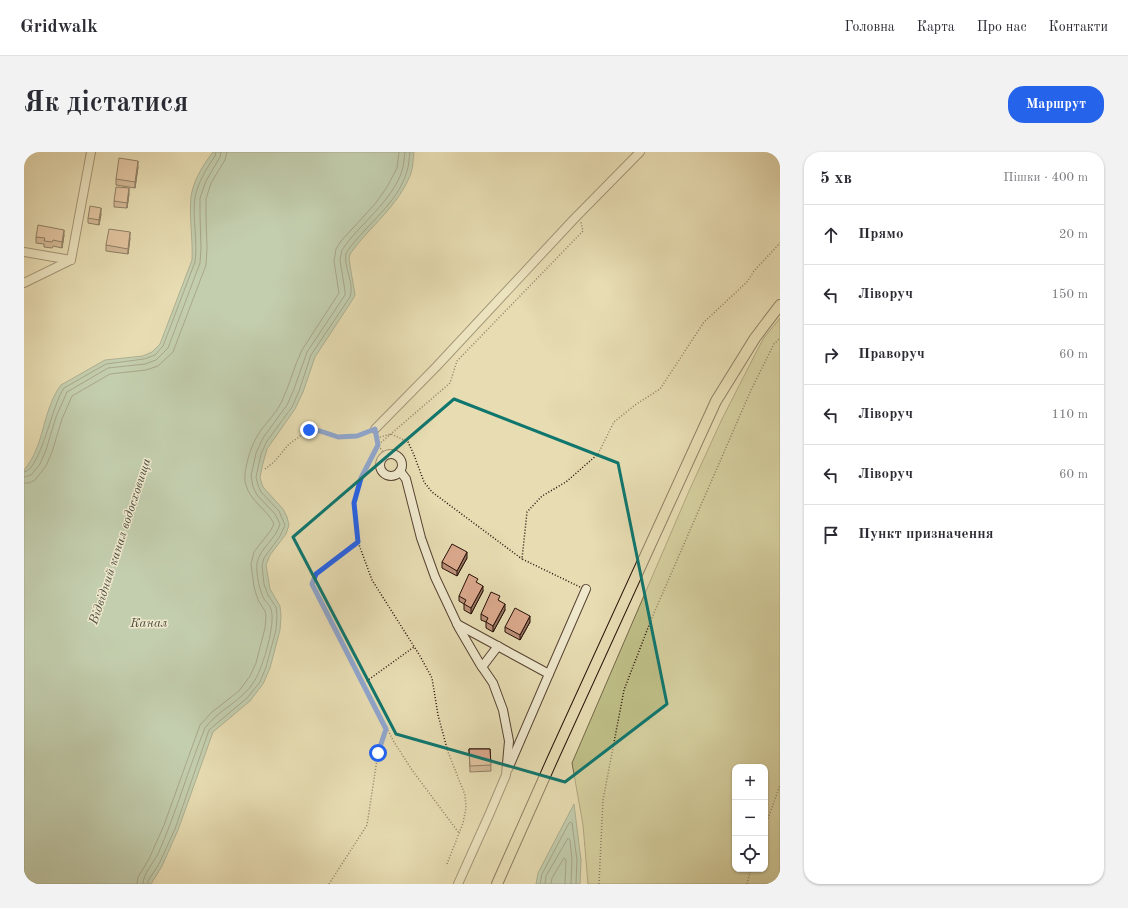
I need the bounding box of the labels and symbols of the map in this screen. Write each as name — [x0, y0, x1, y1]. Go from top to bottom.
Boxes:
route end — [300, 421, 318, 439]
water label: Відвідний канал водосховища — [87, 457, 154, 627]
water label: Канал — [129, 617, 168, 630]
route start — [369, 744, 387, 762]

